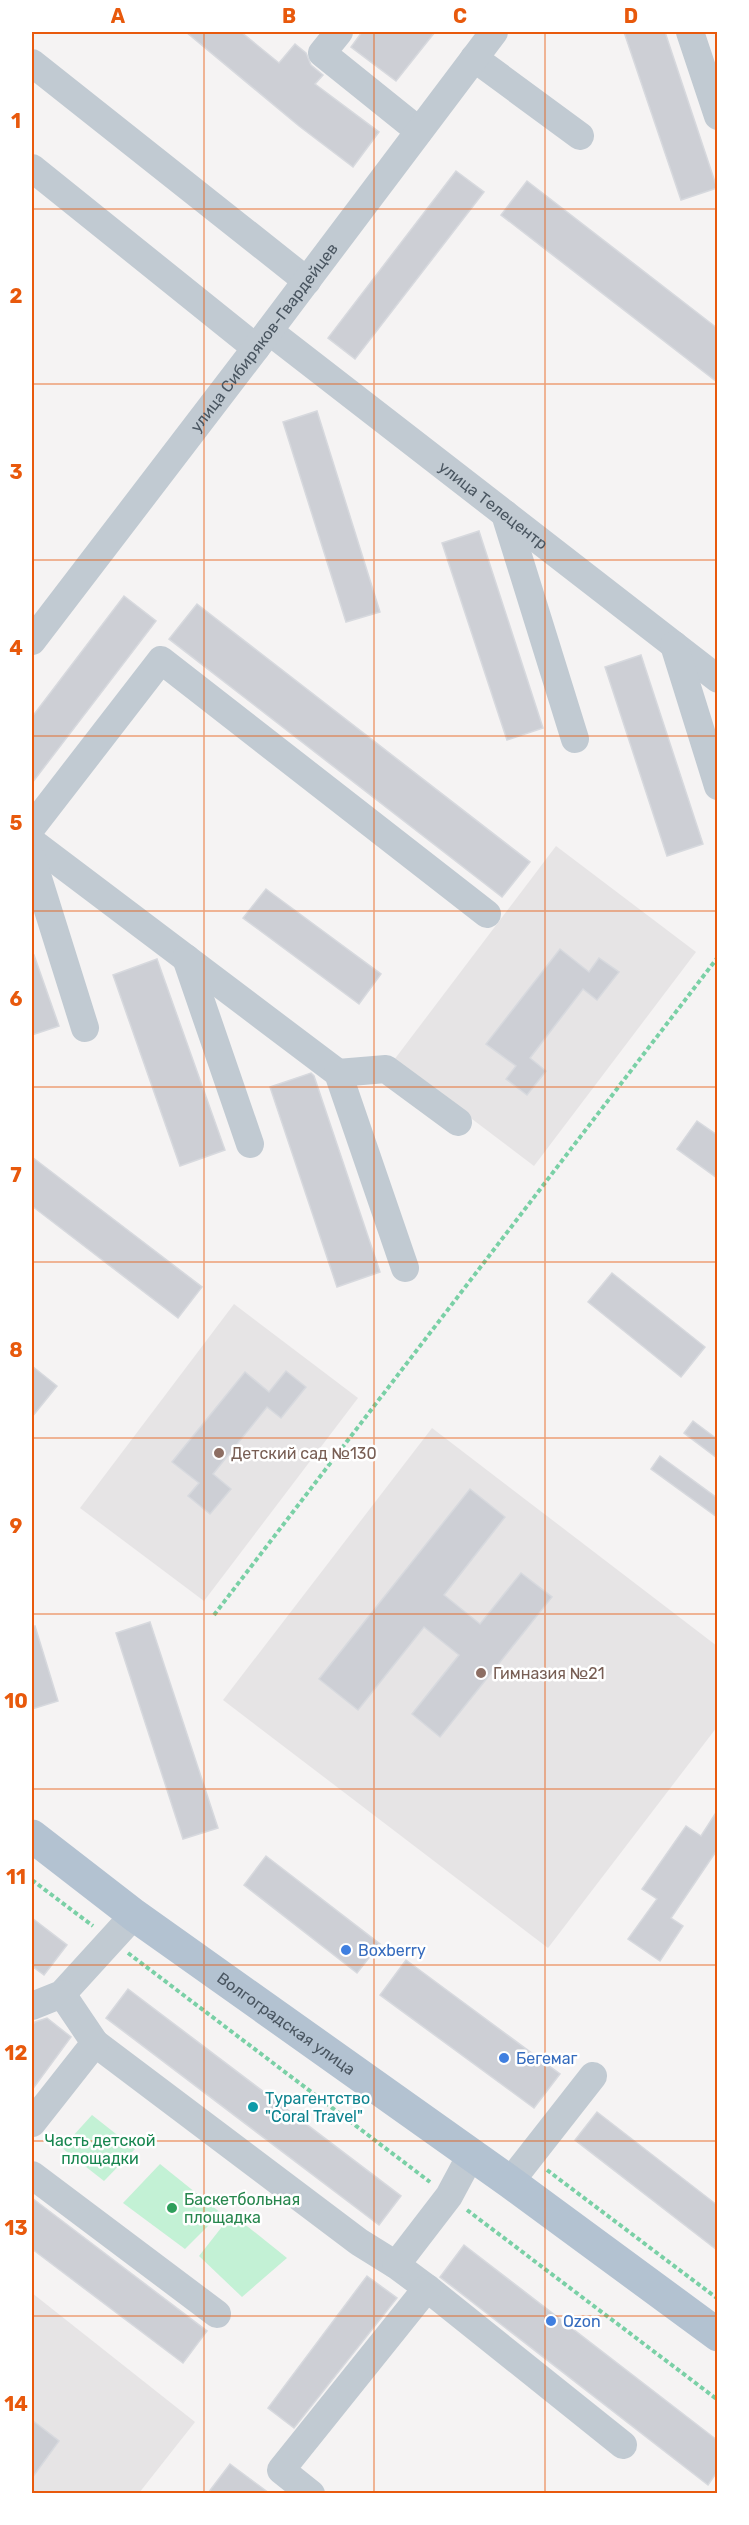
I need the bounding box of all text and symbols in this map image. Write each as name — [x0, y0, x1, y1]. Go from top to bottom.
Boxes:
text: A — [111, 4, 126, 28]
text: B — [282, 4, 296, 28]
text: C — [453, 4, 467, 28]
text: D — [624, 4, 638, 28]
text: 1 — [11, 109, 21, 133]
street label: улица Сибиряков-Гвардейцев — [186, 239, 342, 436]
text: 2 — [10, 284, 23, 308]
street label: улица Телецентр — [435, 457, 551, 554]
text: 3 — [9, 460, 23, 484]
text: 4 — [9, 636, 23, 660]
text: 5 — [10, 811, 23, 835]
text: 6 — [9, 987, 23, 1011]
text: 7 — [10, 1163, 22, 1187]
text: 8 — [9, 1338, 23, 1362]
place label: Детский сад №130 — [231, 1444, 377, 1463]
marker: Детский сад №130 — [212, 1446, 226, 1460]
text: 9 — [10, 1514, 23, 1538]
place label: Гимназия №21 — [493, 1664, 605, 1683]
marker: Гимназия №21 — [474, 1666, 488, 1680]
text: 10 — [4, 1689, 28, 1713]
text: 11 — [6, 1865, 26, 1889]
place label: Boxberry — [358, 1941, 426, 1960]
marker: Boxberry — [339, 1943, 353, 1957]
street label: Волгоградская улица — [213, 1968, 359, 2079]
text: 12 — [5, 2041, 27, 2065]
place label: Бегемаг — [516, 2049, 578, 2068]
marker: Бегемаг — [497, 2051, 511, 2065]
place label: Турагентство "Coral Travel" — [265, 2089, 370, 2126]
marker: Турагентство "Coral Travel" — [246, 2100, 260, 2114]
park label: Часть детской площадки — [45, 2131, 155, 2168]
place label: Баскетбольная площадка — [184, 2190, 300, 2227]
marker: Баскетбольная площадка — [165, 2201, 179, 2215]
text: 13 — [4, 2216, 28, 2240]
place label: Ozon — [563, 2312, 601, 2331]
marker: Ozon — [544, 2314, 558, 2328]
text: 14 — [4, 2392, 28, 2416]

